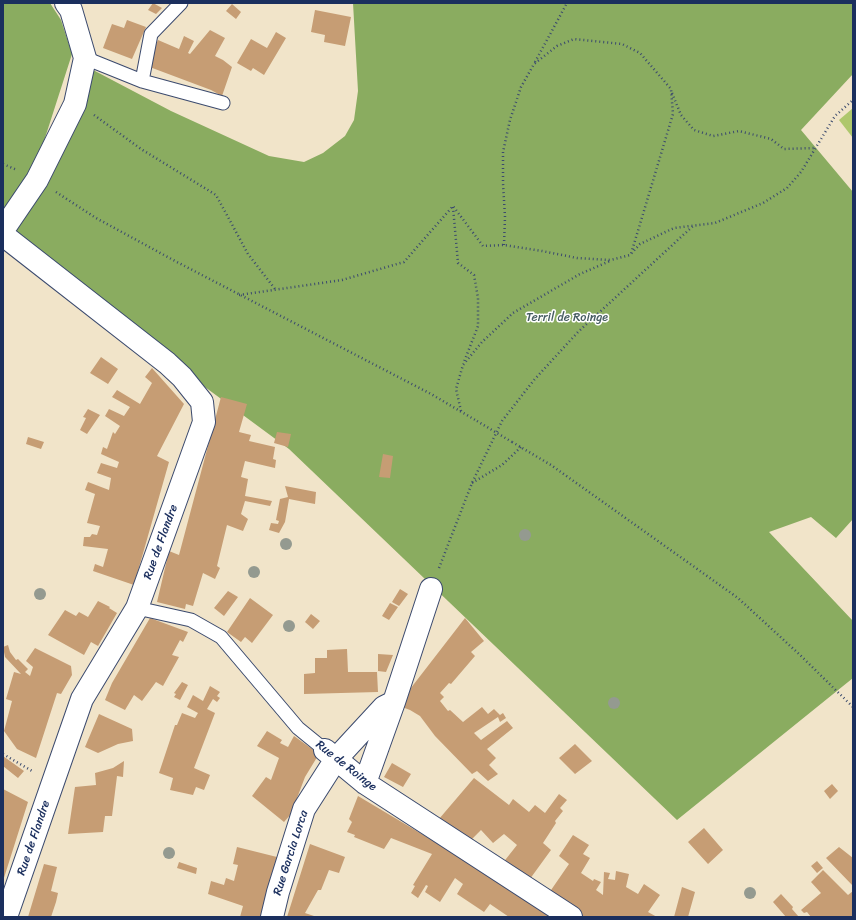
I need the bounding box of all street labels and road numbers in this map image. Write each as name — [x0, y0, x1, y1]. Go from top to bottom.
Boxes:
street label: Rue de Flandre — [141, 503, 181, 581]
street label: Rue de Roinge — [313, 738, 379, 794]
street label: Rue de Flandre — [14, 799, 54, 877]
street label: Rue Garcia Lorca — [270, 809, 312, 897]

